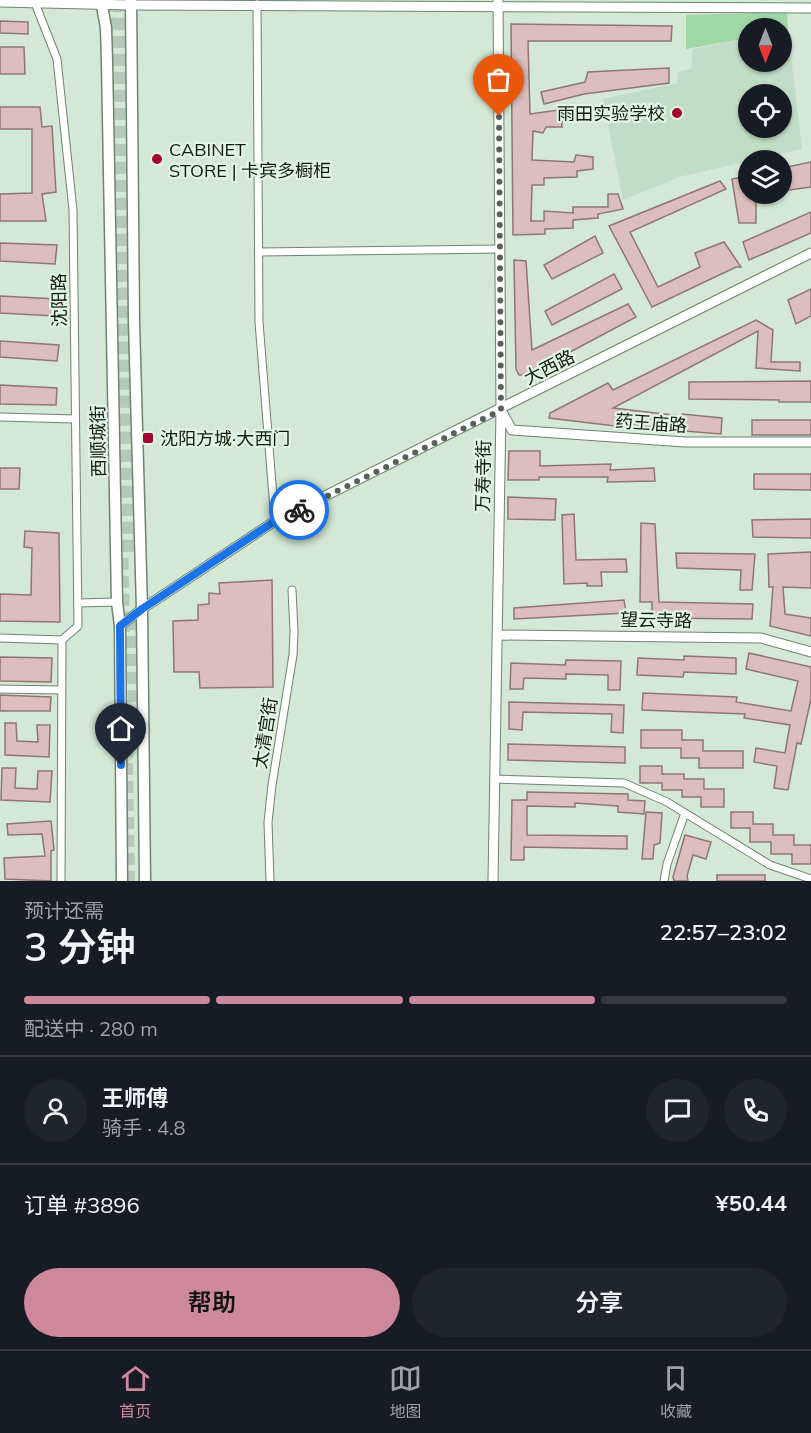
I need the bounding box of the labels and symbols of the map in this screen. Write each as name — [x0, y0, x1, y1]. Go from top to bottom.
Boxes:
north arrow — [738, 18, 792, 72]
pin — [473, 54, 524, 116]
place label: 雨田实验学校 — [557, 102, 665, 125]
marker: 雨田实验学校 — [670, 106, 684, 120]
place label: CABINET STORE | 卡宾多橱柜 — [169, 138, 331, 182]
marker: CABINET STORE | 卡宾多橱柜 — [150, 152, 164, 166]
street label: 沈阳路 — [47, 273, 71, 327]
street label: 大西路 — [520, 344, 578, 390]
street label: 西顺城街 — [86, 405, 110, 477]
street label: 药王庙路 — [614, 409, 688, 437]
place label: 沈阳方城·大西门 — [160, 427, 290, 450]
marker: 沈阳方城·大西门 — [141, 431, 155, 445]
street label: 万寿寺街 — [471, 440, 495, 512]
courier — [269, 480, 329, 540]
street label: 望云寺路 — [620, 608, 692, 632]
street label: 太清宫街 — [248, 696, 282, 770]
pin — [95, 703, 146, 765]

